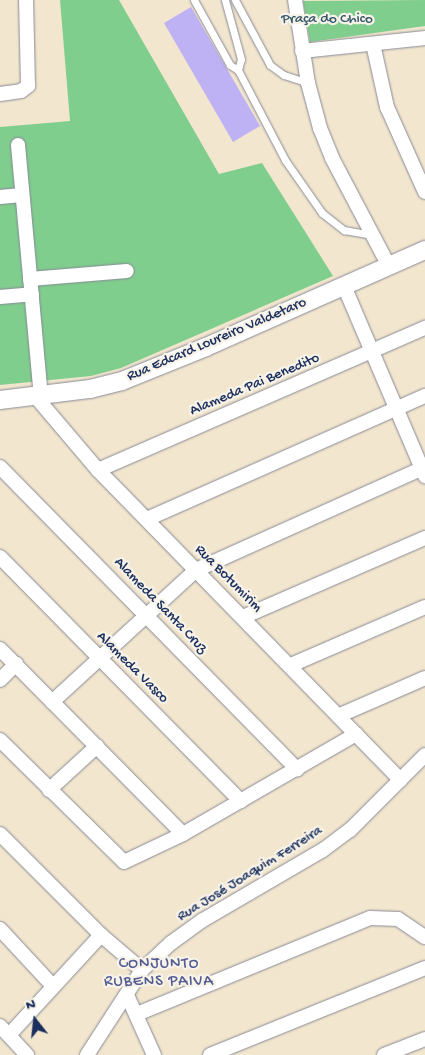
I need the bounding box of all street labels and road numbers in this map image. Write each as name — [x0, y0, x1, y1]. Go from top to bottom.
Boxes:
street label: Rua Edcard Loureiro Valdetaro — [125, 294, 309, 386]
street label: Alameda Pai Benedito — [187, 350, 323, 420]
street label: Rua Botumirim — [190, 541, 266, 617]
street label: Alameda Santa Cruz — [109, 554, 211, 658]
street label: Alameda Vasco — [92, 628, 172, 708]
street label: Rua José Joaquim Ferreira — [174, 822, 326, 926]

